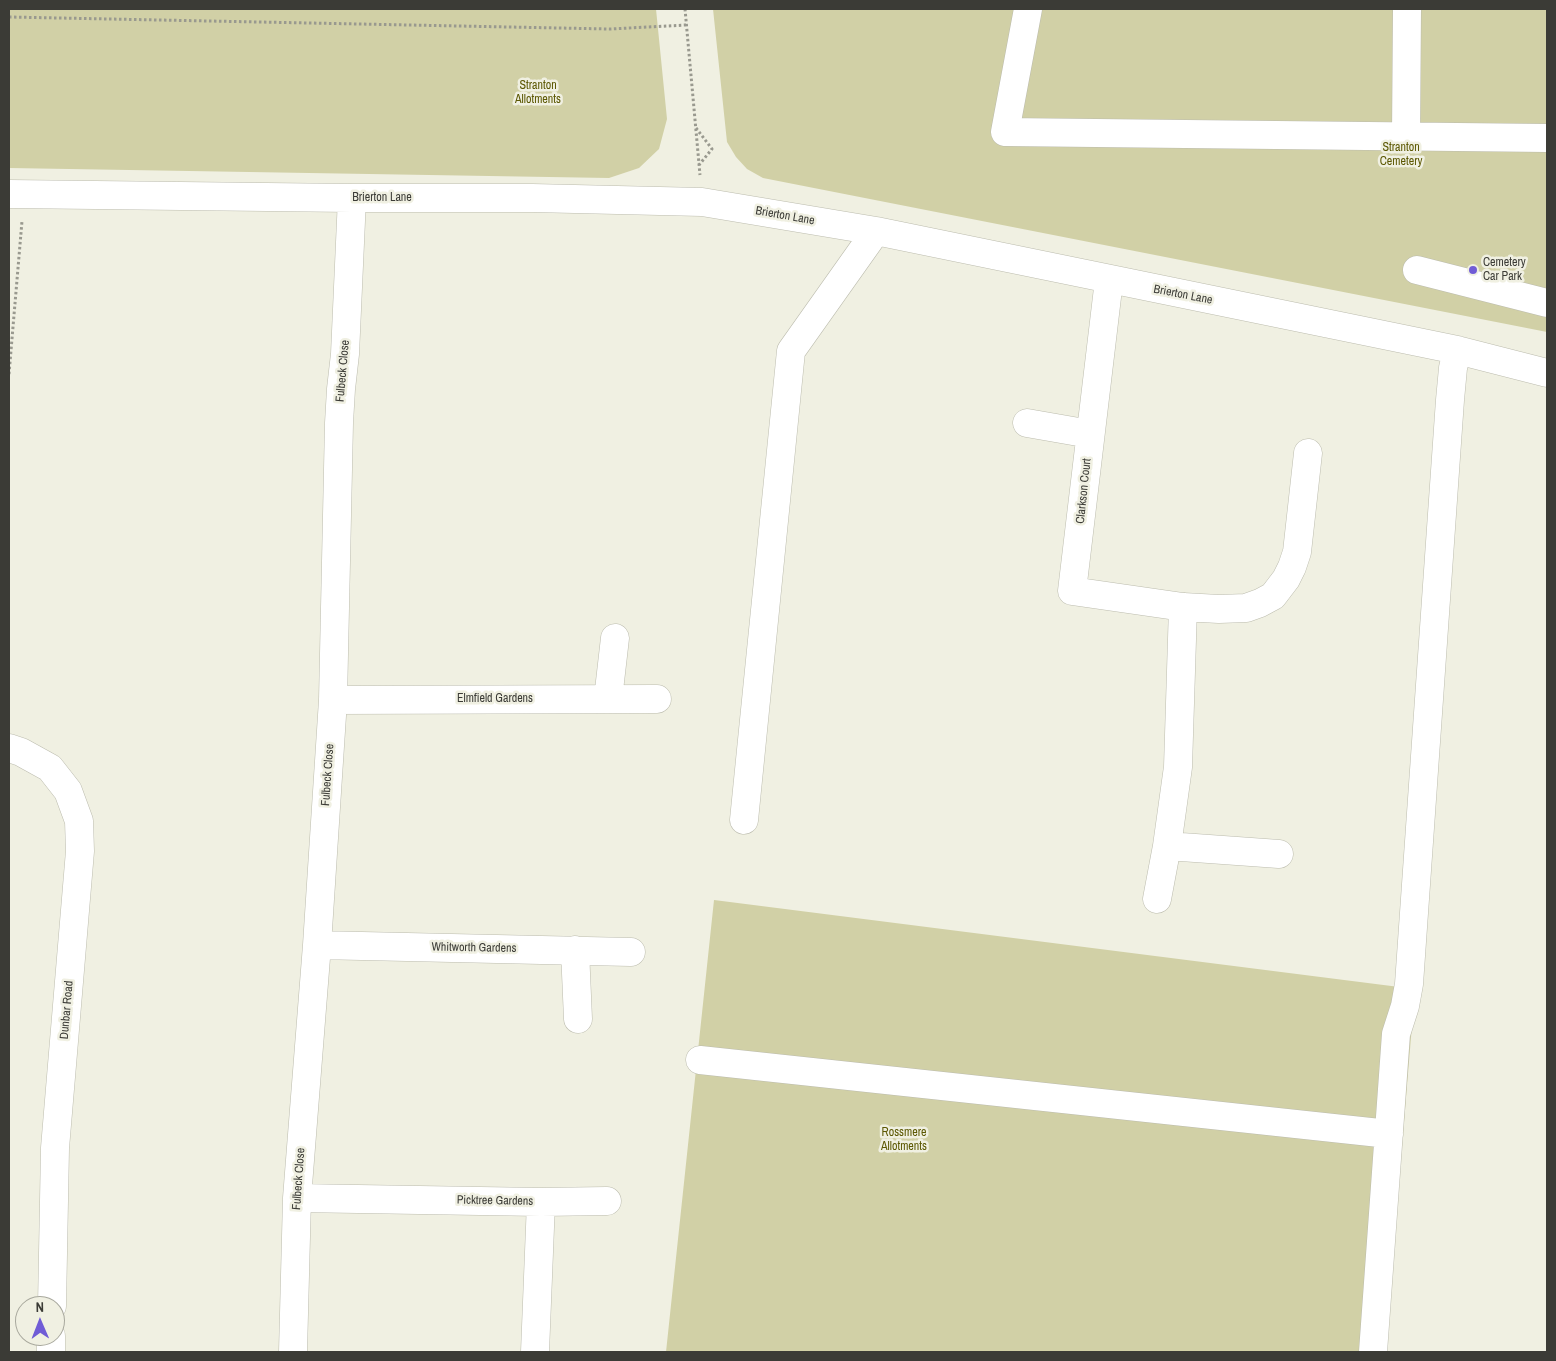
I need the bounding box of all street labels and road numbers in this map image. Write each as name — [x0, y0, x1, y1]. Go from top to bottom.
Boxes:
street label: Brierton Lane — [352, 191, 412, 205]
street label: Brierton Lane — [754, 204, 816, 228]
street label: Brierton Lane — [1152, 282, 1214, 308]
street label: Fulbeck Close — [333, 339, 353, 403]
street label: Clarkson Court — [1073, 458, 1095, 524]
street label: Elmfield Gardens — [457, 692, 533, 706]
street label: Fulbeck Close — [319, 743, 337, 807]
street label: Whitworth Gardens — [431, 940, 517, 956]
street label: Dunbar Road — [57, 980, 77, 1040]
street label: Fulbeck Close — [290, 1147, 308, 1211]
street label: Picktree Gardens — [457, 1193, 533, 1209]

